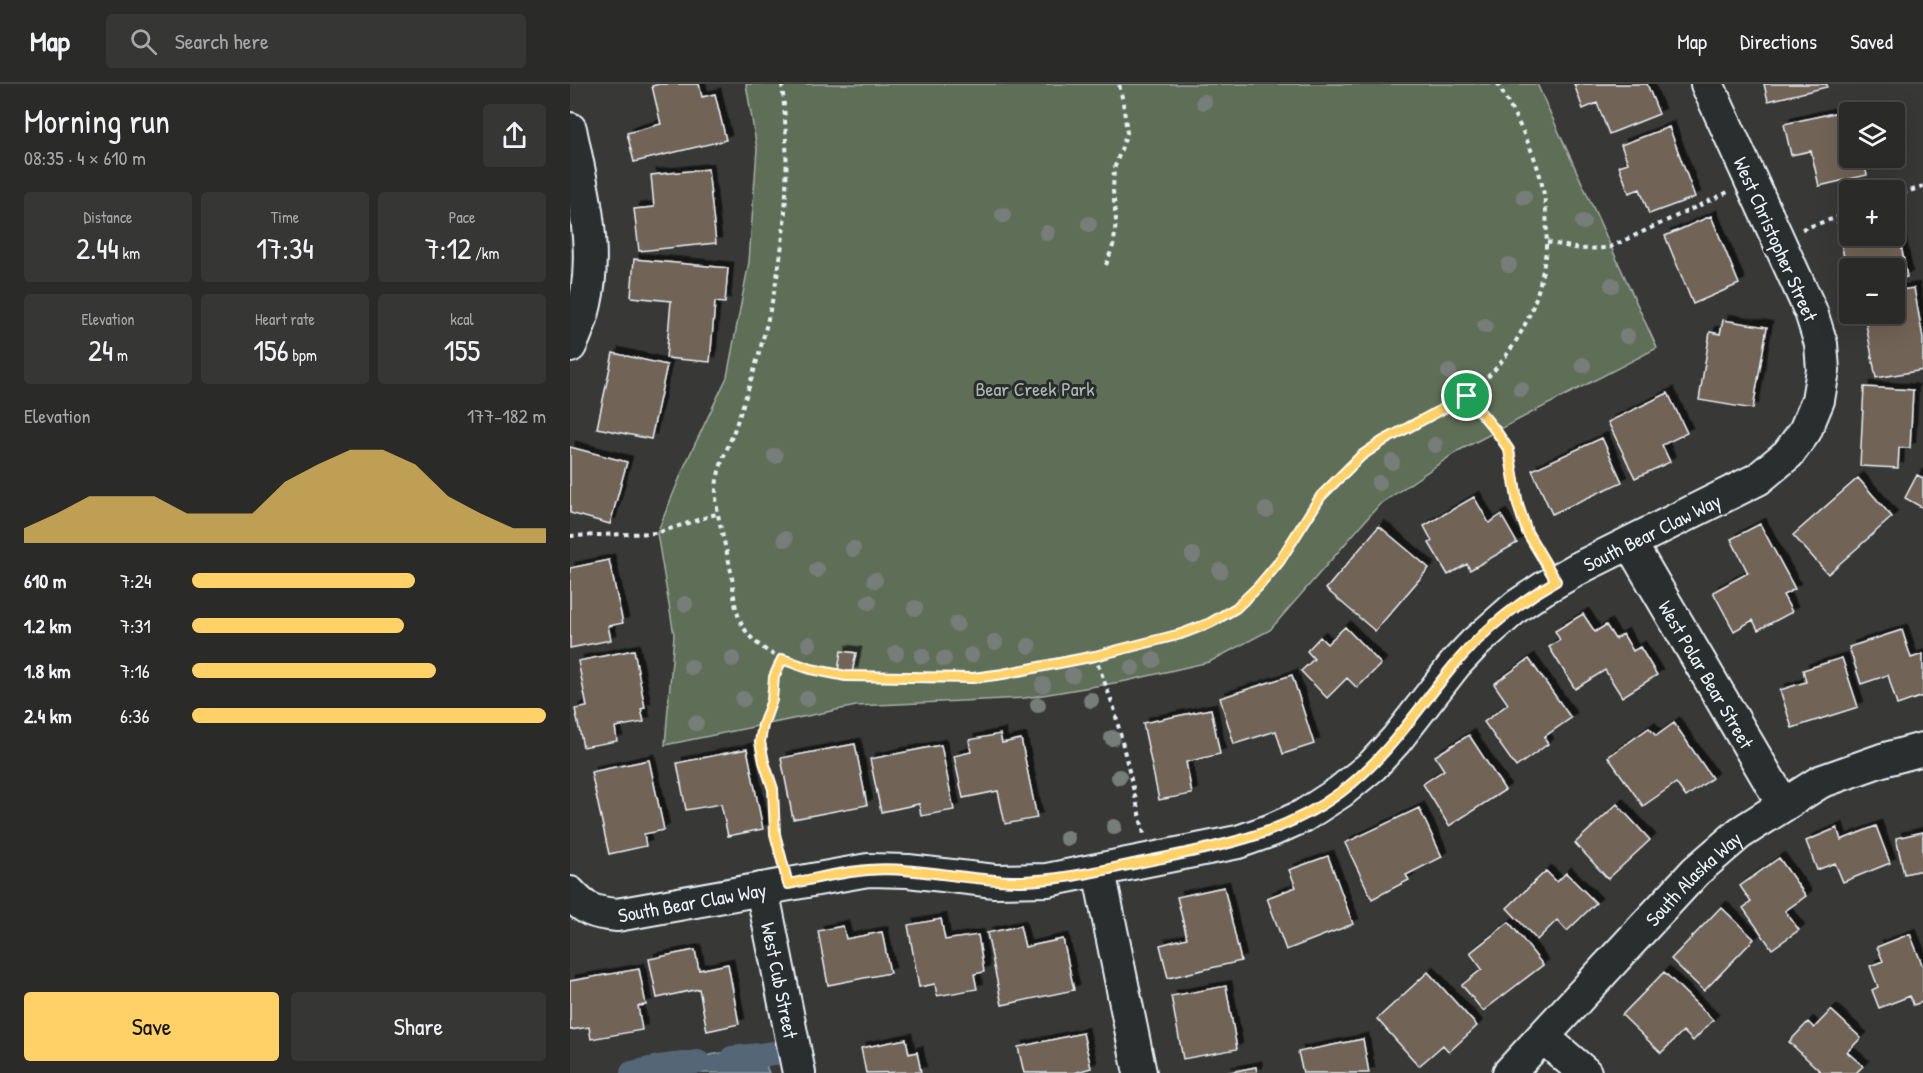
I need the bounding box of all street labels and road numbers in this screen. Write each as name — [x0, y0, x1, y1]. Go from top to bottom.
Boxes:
street label: West Christopher Street — [1728, 152, 1825, 327]
street label: South Bear Claw Way — [1579, 486, 1725, 577]
street label: West Polar Bear Street — [1653, 595, 1761, 754]
street label: South Alaska Way — [1639, 825, 1747, 931]
street label: South Bear Claw Way — [616, 875, 768, 928]
street label: West Cub Street — [755, 920, 805, 1042]

